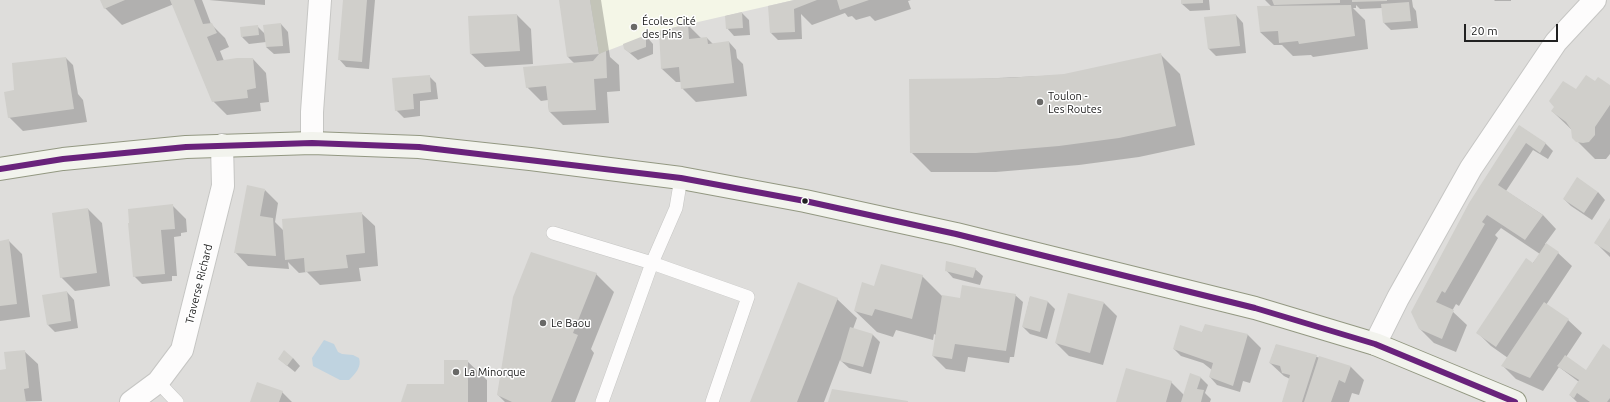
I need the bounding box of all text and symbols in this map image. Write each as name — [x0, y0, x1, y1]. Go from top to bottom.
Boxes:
place label: Écoles Cité des Pins — [642, 14, 696, 40]
scale bar — [1466, 16, 1560, 42]
marker: Écoles Cité des Pins — [629, 22, 639, 32]
text: 20 m — [1471, 24, 1498, 37]
place label: Toulon - Les Routes — [1048, 89, 1102, 115]
marker: Toulon - Les Routes — [1035, 97, 1045, 107]
unlabelled marker — [800, 196, 810, 206]
street label: Traverse Richard — [183, 243, 215, 325]
place label: Le Baou — [551, 316, 591, 330]
marker: Le Baou — [538, 318, 548, 328]
place label: La Minorque — [464, 365, 526, 379]
marker: La Minorque — [451, 367, 461, 377]

